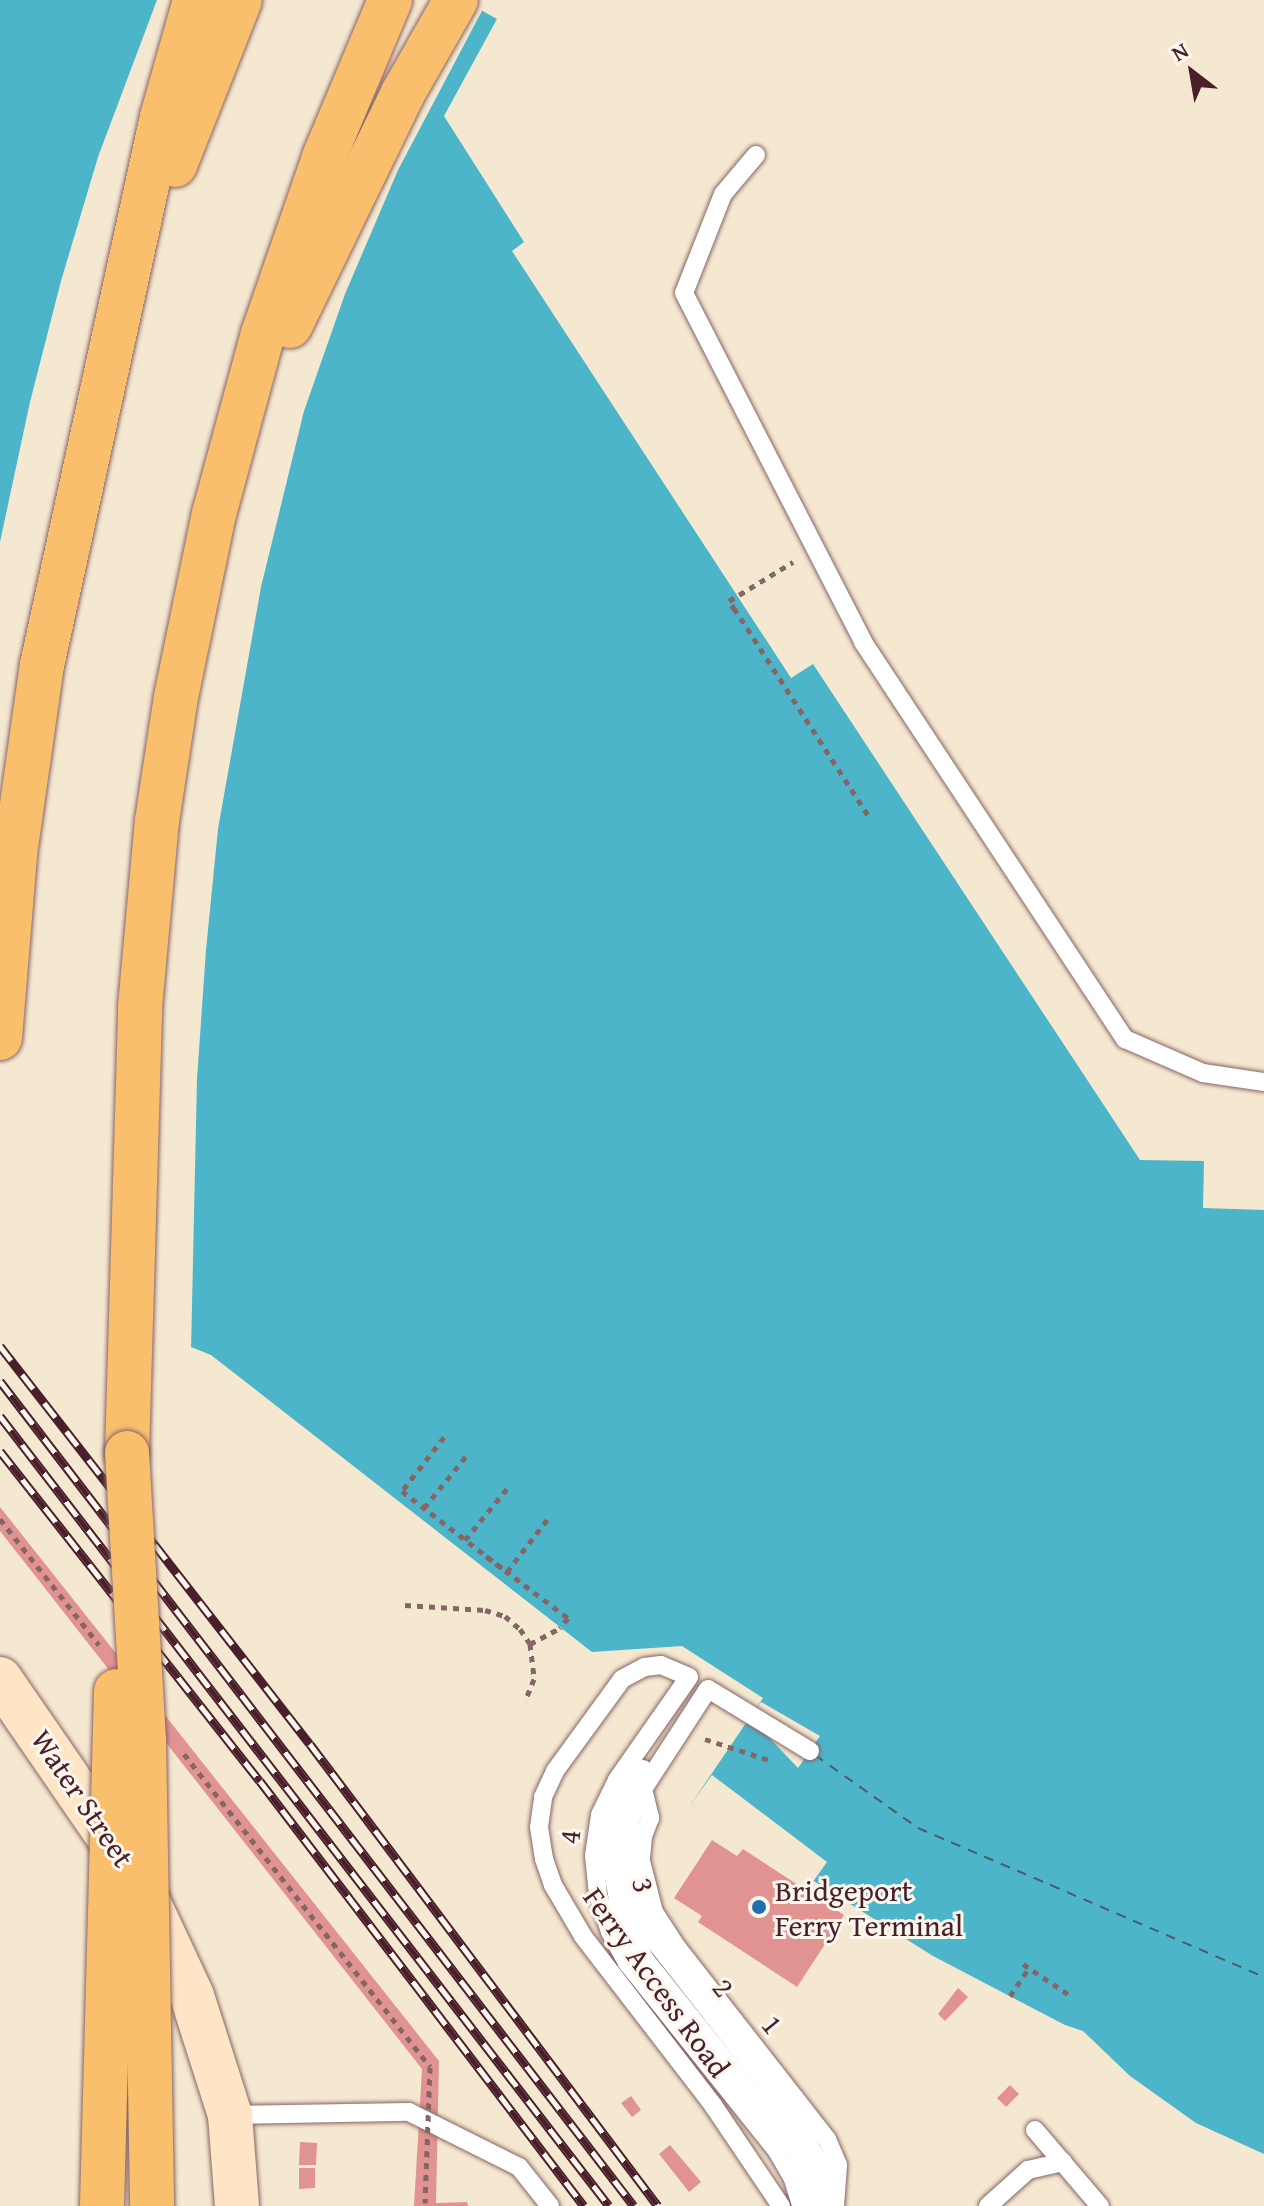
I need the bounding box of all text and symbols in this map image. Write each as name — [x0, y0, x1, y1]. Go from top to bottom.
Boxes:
north arrow — [1152, 32, 1232, 112]
text: N — [1165, 34, 1194, 69]
street label: Water Street — [24, 1722, 142, 1874]
street label: 4 — [550, 1828, 588, 1846]
place label: Bridgeport Ferry Terminal — [775, 1872, 963, 1942]
street label: 3 — [625, 1874, 663, 1896]
street label: Ferry Access Road — [576, 1880, 738, 2084]
marker: Bridgeport Ferry Terminal — [750, 1898, 768, 1916]
street label: 2 — [705, 1970, 743, 2004]
street label: 1 — [754, 2007, 792, 2041]

